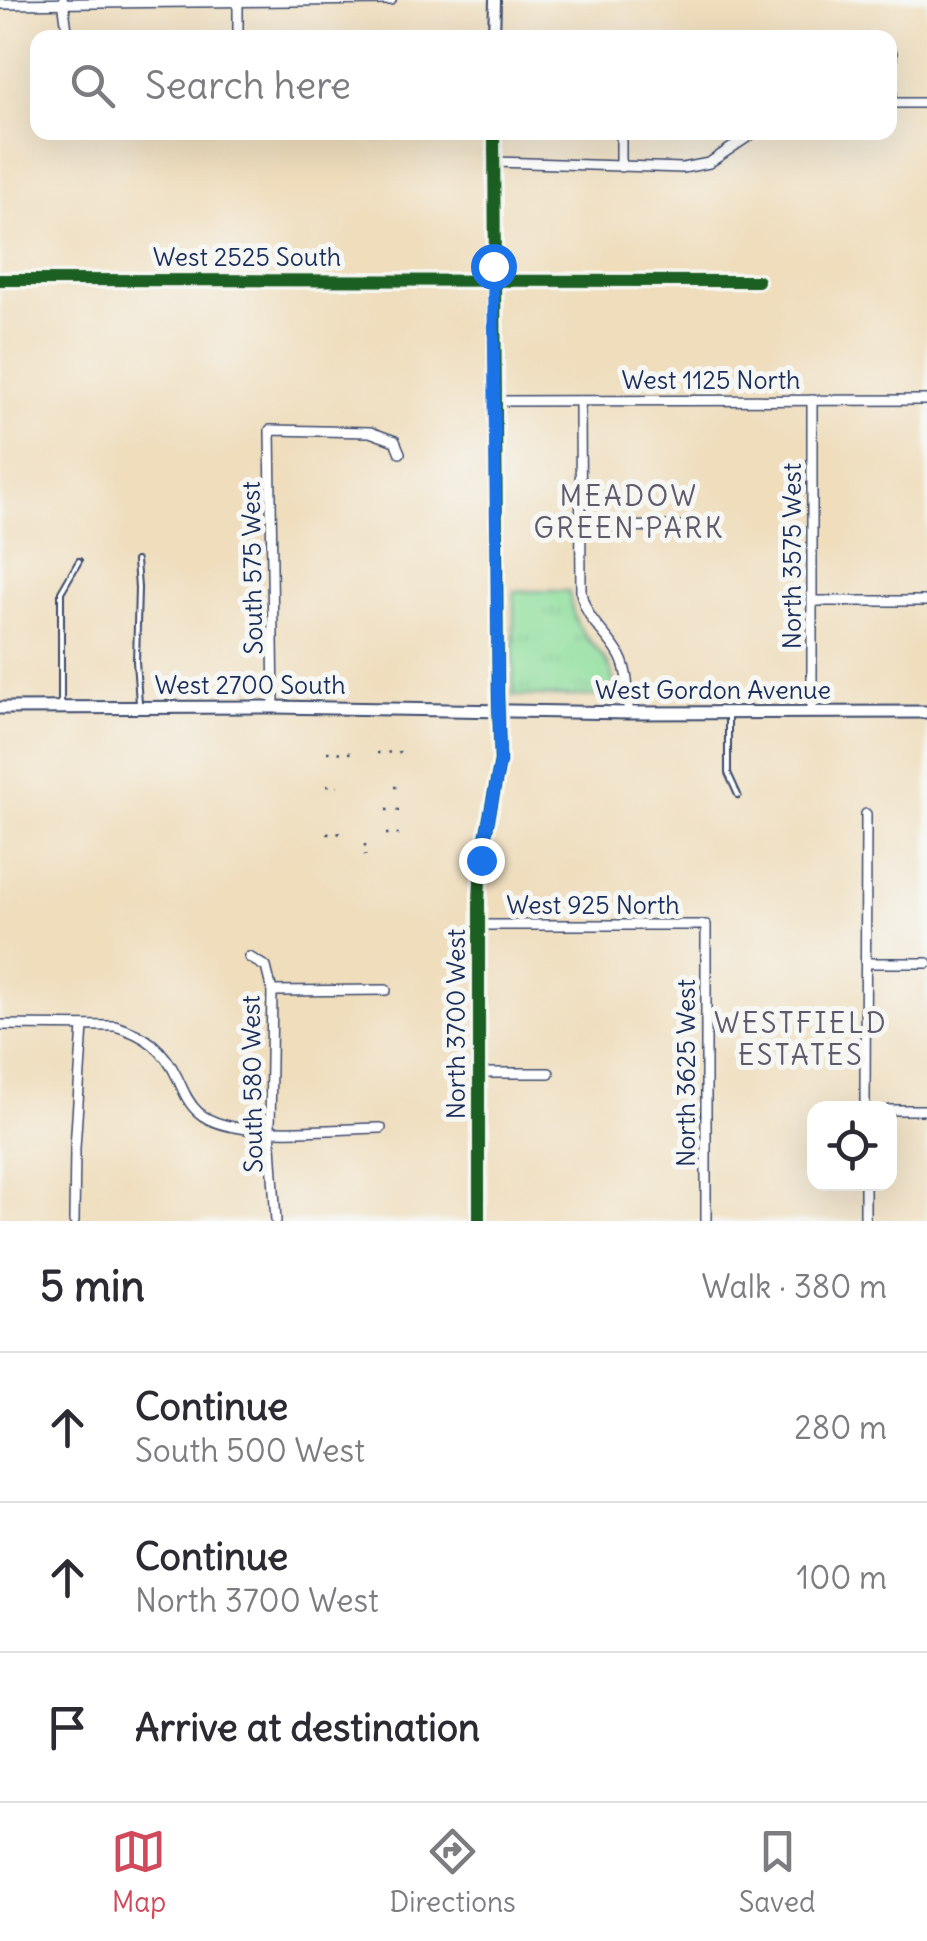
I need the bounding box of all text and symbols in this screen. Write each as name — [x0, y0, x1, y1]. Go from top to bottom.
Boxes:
search box — [30, 30, 897, 140]
icon: search — [65, 58, 120, 113]
text: Search here — [145, 62, 351, 109]
street label: West 2525 South — [153, 241, 341, 273]
route start — [471, 244, 517, 290]
street label: West 1125 North — [621, 364, 801, 396]
street label: North 3575 West — [776, 463, 808, 649]
district label: MEADOW GREEN PARK — [534, 478, 724, 546]
street label: South 575 West — [234, 481, 270, 655]
street label: West 2700 South — [154, 669, 346, 701]
street label: West Gordon Avenue — [595, 674, 831, 706]
route end — [459, 838, 505, 884]
street label: West 925 North — [506, 889, 680, 921]
street label: North 3700 West — [440, 929, 472, 1119]
street label: North 3625 West — [670, 979, 702, 1167]
street label: South 580 West — [234, 995, 270, 1173]
district label: WESTFIELD ESTATES — [714, 1005, 888, 1073]
map controls — [807, 1101, 897, 1191]
button: locate — [807, 1101, 897, 1191]
text: 5 min — [40, 1260, 145, 1312]
text: Walk · 380 m — [702, 1266, 887, 1307]
text: Continue — [135, 1383, 288, 1430]
icon: ahead — [40, 1400, 95, 1455]
text: 280 m — [794, 1407, 887, 1448]
text: South 500 West — [135, 1430, 365, 1471]
text: Continue — [135, 1533, 288, 1580]
icon: ahead — [40, 1550, 95, 1605]
text: 100 m — [797, 1557, 887, 1598]
text: North 3700 West — [135, 1580, 379, 1621]
icon: arrive — [40, 1700, 95, 1755]
text: Arrive at destination — [135, 1704, 480, 1751]
tab: Map — [111, 1824, 166, 1920]
tab: Directions — [389, 1824, 516, 1920]
tab: Saved — [739, 1824, 816, 1920]

